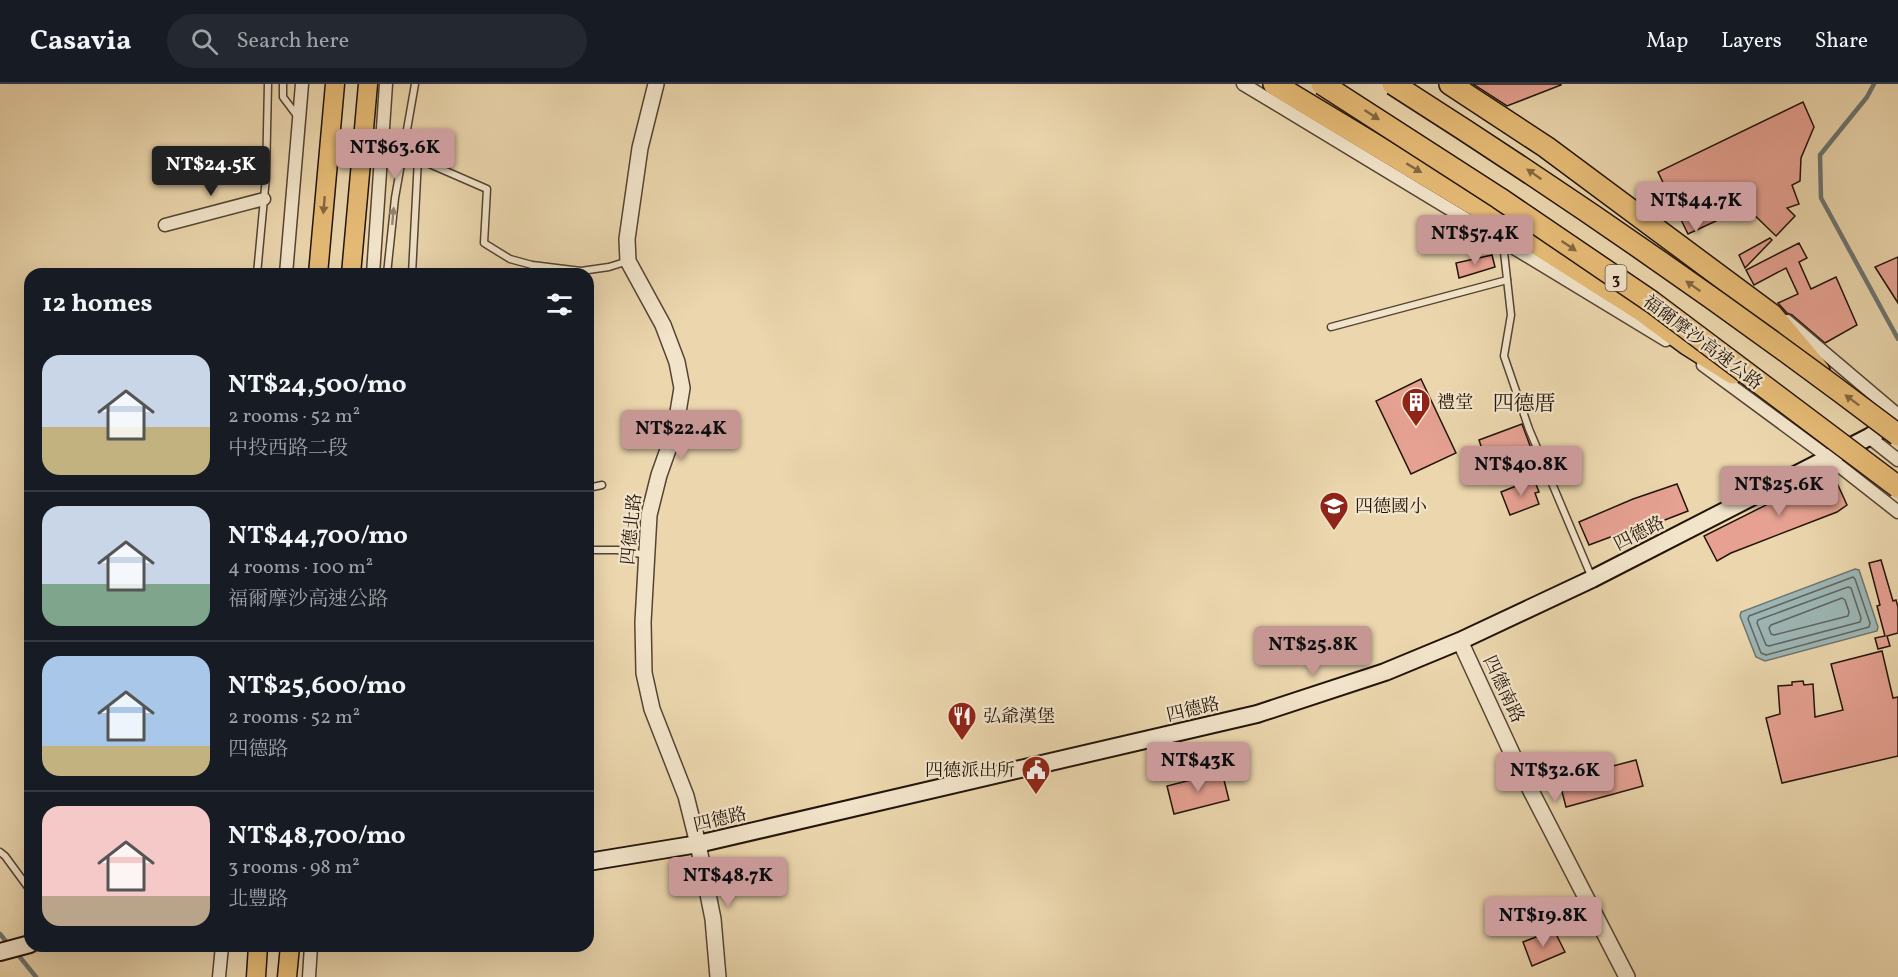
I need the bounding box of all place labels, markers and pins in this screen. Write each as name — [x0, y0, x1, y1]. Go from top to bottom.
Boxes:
pin: NT$63.6K — [333, 129, 457, 180]
pin: NT$24.5K — [149, 146, 273, 197]
pin: NT$44.7K — [1634, 182, 1758, 233]
pin: NT$57.4K — [1413, 215, 1537, 266]
building icon: 禮堂 — [1400, 386, 1432, 428]
place label: 禮堂 — [1437, 391, 1473, 416]
pin: NT$22.4K — [619, 410, 743, 461]
pin: NT$40.8K — [1459, 446, 1583, 497]
pin: NT$25.6K — [1717, 466, 1841, 517]
school or university icon: 四德國小 — [1318, 490, 1350, 532]
place label: 四德國小 — [1355, 495, 1427, 520]
pin: NT$25.8K — [1251, 626, 1375, 677]
restaurant icon: 弘爺漢堡 — [946, 700, 978, 742]
place label: 弘爺漢堡 — [983, 705, 1055, 730]
pin: NT$43K — [1149, 742, 1247, 793]
pin: NT$32.6K — [1493, 752, 1617, 803]
public building icon: 四德派出所 — [1020, 754, 1052, 796]
place label: 四德派出所 — [925, 759, 1015, 784]
pin: NT$48.7K — [666, 857, 790, 908]
pin: NT$19.8K — [1481, 897, 1605, 948]

